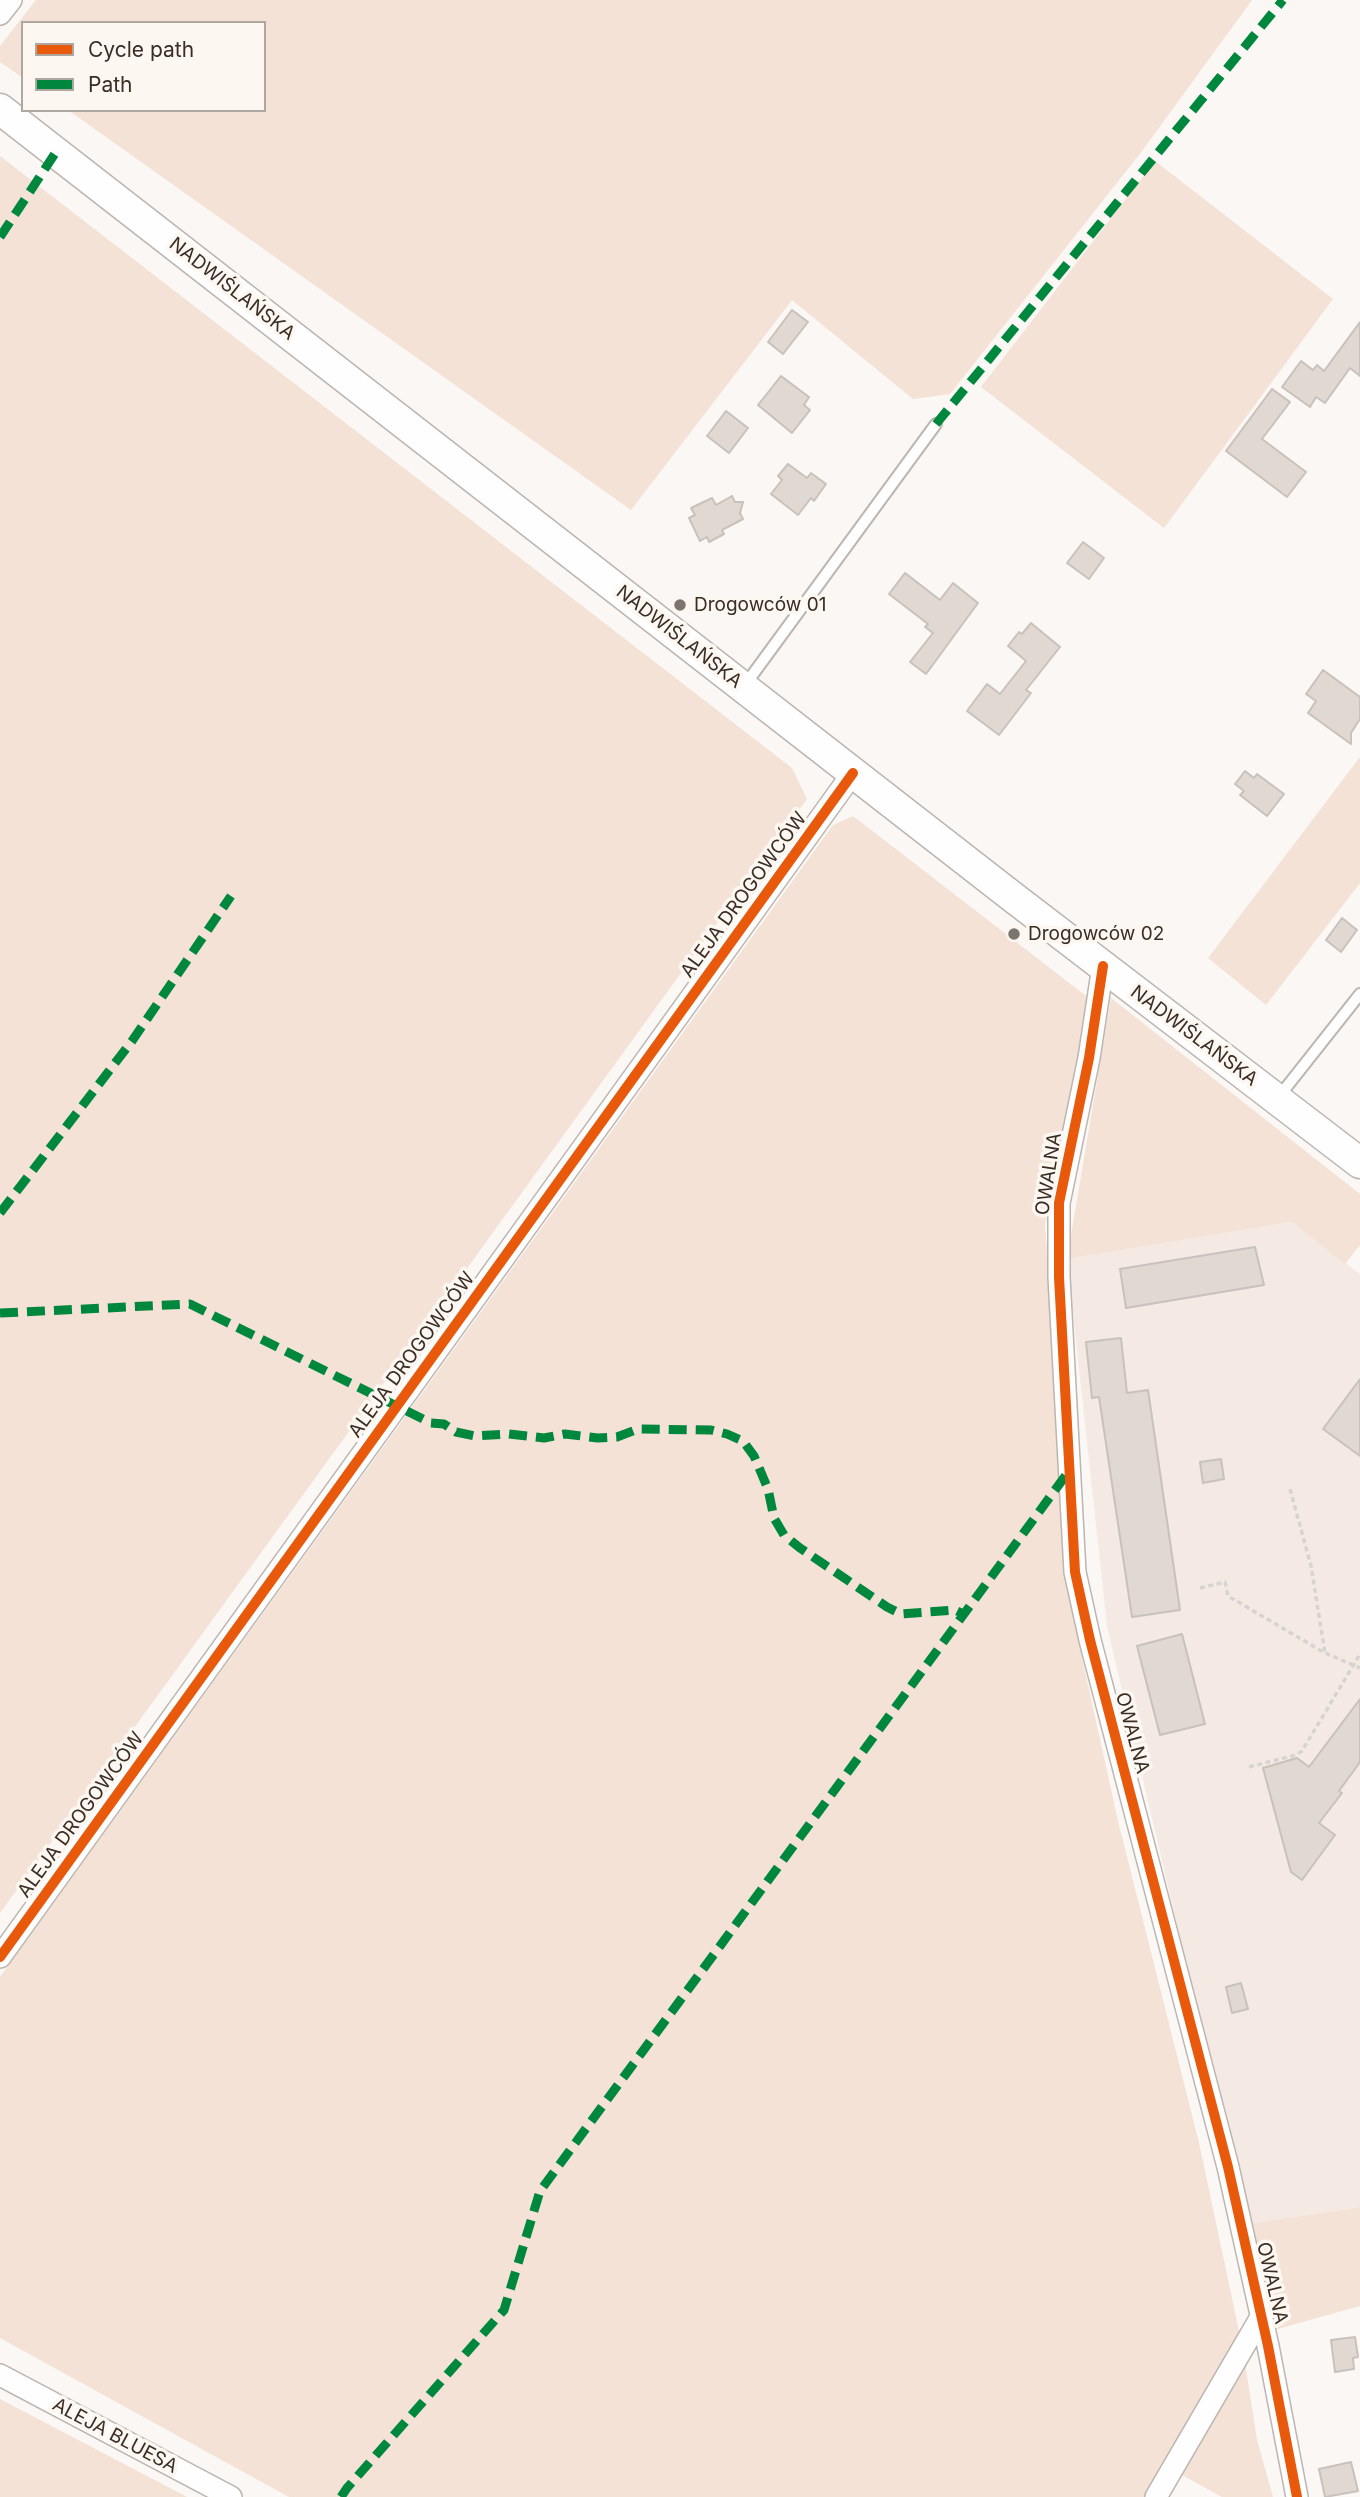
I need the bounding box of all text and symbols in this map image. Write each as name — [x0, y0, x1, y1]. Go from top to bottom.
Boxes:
legend — [21, 21, 266, 112]
text: Cycle path — [88, 37, 194, 62]
text: Path — [88, 72, 133, 97]
street label: NADWIŚLAŃSKA — [165, 233, 299, 345]
street label: NADWIŚLAŃSKA — [612, 581, 746, 693]
place label: Drogowców 01 — [694, 594, 826, 616]
marker: Drogowców 01 — [672, 597, 688, 613]
street label: ALEJA DROGOWCÓW — [676, 808, 812, 982]
place label: Drogowców 02 — [1028, 923, 1164, 945]
marker: Drogowców 02 — [1006, 926, 1022, 942]
street label: NADWIŚLAŃSKA — [1126, 981, 1262, 1091]
street label: OWALNA — [1031, 1131, 1067, 1217]
street label: ALEJA DROGOWCÓW — [344, 1268, 480, 1442]
street label: OWALNA — [1110, 1690, 1154, 1776]
street label: ALEJA DROGOWCÓW — [13, 1728, 149, 1902]
street label: OWALNA — [1252, 2240, 1292, 2326]
street label: ALEJA BLUESA — [49, 2393, 181, 2479]

